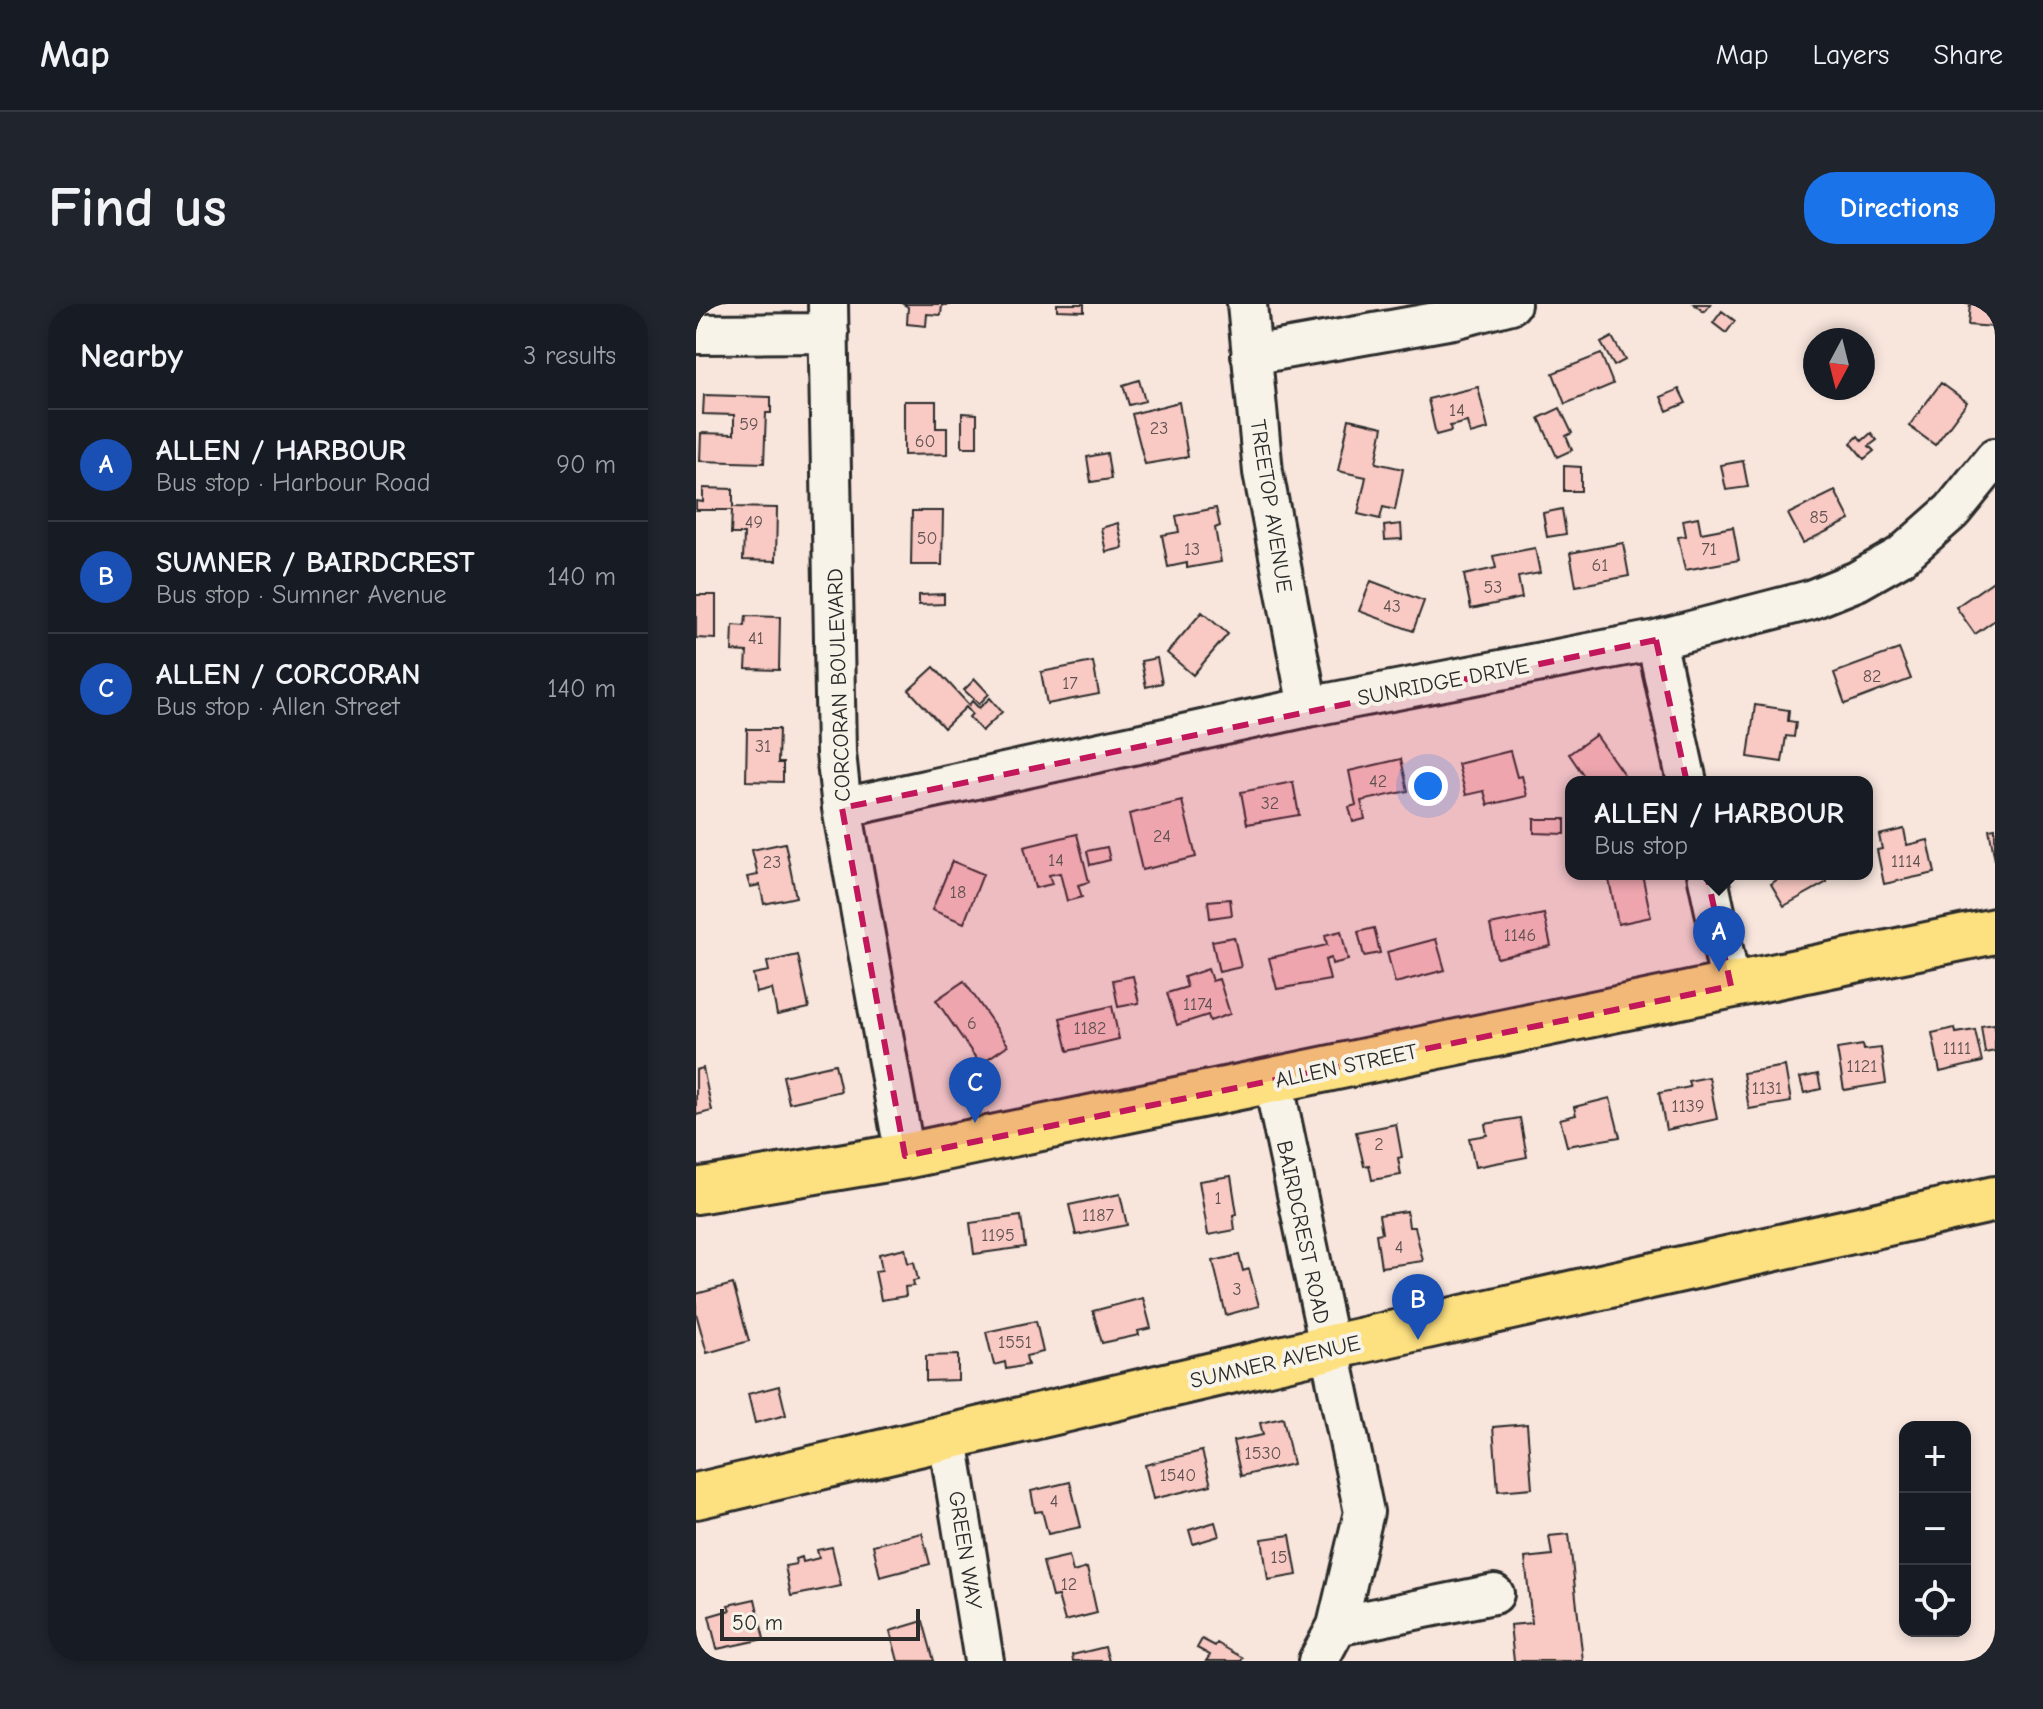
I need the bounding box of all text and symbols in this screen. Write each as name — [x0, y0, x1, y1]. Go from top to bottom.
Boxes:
text: Map — [40, 33, 110, 77]
text: Map — [1716, 39, 1769, 71]
text: Layers — [1813, 39, 1889, 71]
text: Share — [1933, 39, 2003, 71]
button: Directions — [1804, 172, 1995, 244]
text: Find us — [48, 176, 227, 240]
north arrow — [1803, 328, 1875, 400]
text: Nearby — [80, 336, 183, 376]
text: 3 results — [523, 341, 616, 371]
house number: 14 — [1449, 400, 1465, 421]
house number: 59 — [739, 414, 759, 435]
house number: 23 — [1150, 418, 1168, 439]
street label: TREETOP AVENUE — [1244, 418, 1298, 595]
house number: 60 — [915, 431, 935, 452]
text: ALLEN / HARBOUR — [156, 433, 406, 468]
text: A — [99, 450, 113, 480]
text: 90 m — [556, 450, 616, 480]
text: Bus stop · Harbour Road — [156, 468, 431, 498]
house number: 85 — [1809, 507, 1829, 528]
house number: 49 — [745, 512, 763, 533]
house number: 50 — [917, 528, 937, 549]
house number: 13 — [1184, 539, 1200, 560]
house number: 71 — [1701, 539, 1717, 560]
text: SUMNER / BAIRDCREST — [156, 545, 475, 580]
house number: 61 — [1592, 555, 1608, 576]
text: B — [98, 562, 114, 592]
text: 140 m — [547, 562, 616, 592]
street label: CORCORAN BOULEVARD — [822, 568, 856, 802]
house number: 53 — [1484, 577, 1502, 598]
text: Bus stop · Sumner Avenue — [156, 580, 447, 610]
house number: 43 — [1383, 596, 1401, 617]
house number: 41 — [748, 628, 764, 649]
street label: SUNRIDGE DRIVE — [1355, 653, 1531, 711]
text: ALLEN / CORCORAN — [156, 657, 421, 692]
house number: 82 — [1863, 666, 1881, 687]
house number: 17 — [1062, 673, 1078, 694]
text: C — [98, 674, 114, 704]
text: 140 m — [547, 674, 616, 704]
text: Bus stop · Allen Street — [156, 692, 400, 722]
house number: 31 — [755, 736, 771, 757]
your location — [1408, 766, 1448, 806]
house number: 42 — [1369, 771, 1387, 792]
popup — [1565, 776, 1873, 880]
house number: 32 — [1261, 793, 1279, 814]
text: ALLEN / HARBOUR — [1594, 796, 1844, 831]
house number: 24 — [1153, 826, 1171, 847]
text: Bus stop — [1594, 831, 1688, 861]
house number: 14 — [1048, 850, 1064, 871]
house number: 1114 — [1891, 851, 1921, 872]
house number: 23 — [763, 852, 781, 873]
house number: 18 — [950, 882, 966, 903]
pin: A — [1693, 906, 1745, 972]
house number: 1146 — [1504, 925, 1536, 946]
house number: 1174 — [1183, 994, 1213, 1015]
house number: 6 — [967, 1013, 977, 1034]
house number: 1182 — [1074, 1018, 1106, 1039]
street label: ALLEN STREET — [1273, 1038, 1420, 1094]
house number: 1111 — [1943, 1038, 1971, 1059]
house number: 1121 — [1847, 1056, 1877, 1077]
pin: C — [949, 1057, 1001, 1123]
house number: 1131 — [1752, 1078, 1782, 1099]
house number: 1139 — [1672, 1096, 1704, 1117]
house number: 2 — [1374, 1134, 1384, 1155]
street label: BAIRDCREST ROAD — [1271, 1138, 1335, 1326]
house number: 1 — [1214, 1188, 1222, 1209]
house number: 1187 — [1082, 1205, 1115, 1226]
house number: 1195 — [981, 1225, 1015, 1246]
house number: 4 — [1395, 1237, 1403, 1258]
pin: B — [1392, 1274, 1444, 1340]
house number: 3 — [1232, 1279, 1242, 1300]
street label: SUMNER AVENUE — [1188, 1330, 1363, 1394]
house number: 1551 — [998, 1332, 1032, 1353]
map controls — [1899, 1421, 1971, 1637]
button: + — [1899, 1421, 1971, 1493]
house number: 1530 — [1245, 1443, 1281, 1464]
house number: 1540 — [1160, 1465, 1196, 1486]
street label: GREEN WAY — [943, 1489, 987, 1611]
house number: 4 — [1050, 1491, 1058, 1512]
button: − — [1899, 1493, 1971, 1565]
house number: 15 — [1271, 1547, 1287, 1568]
button: locate — [1899, 1565, 1971, 1637]
house number: 12 — [1061, 1574, 1077, 1595]
scale bar — [720, 1605, 920, 1641]
text: 50 m — [732, 1610, 783, 1636]

